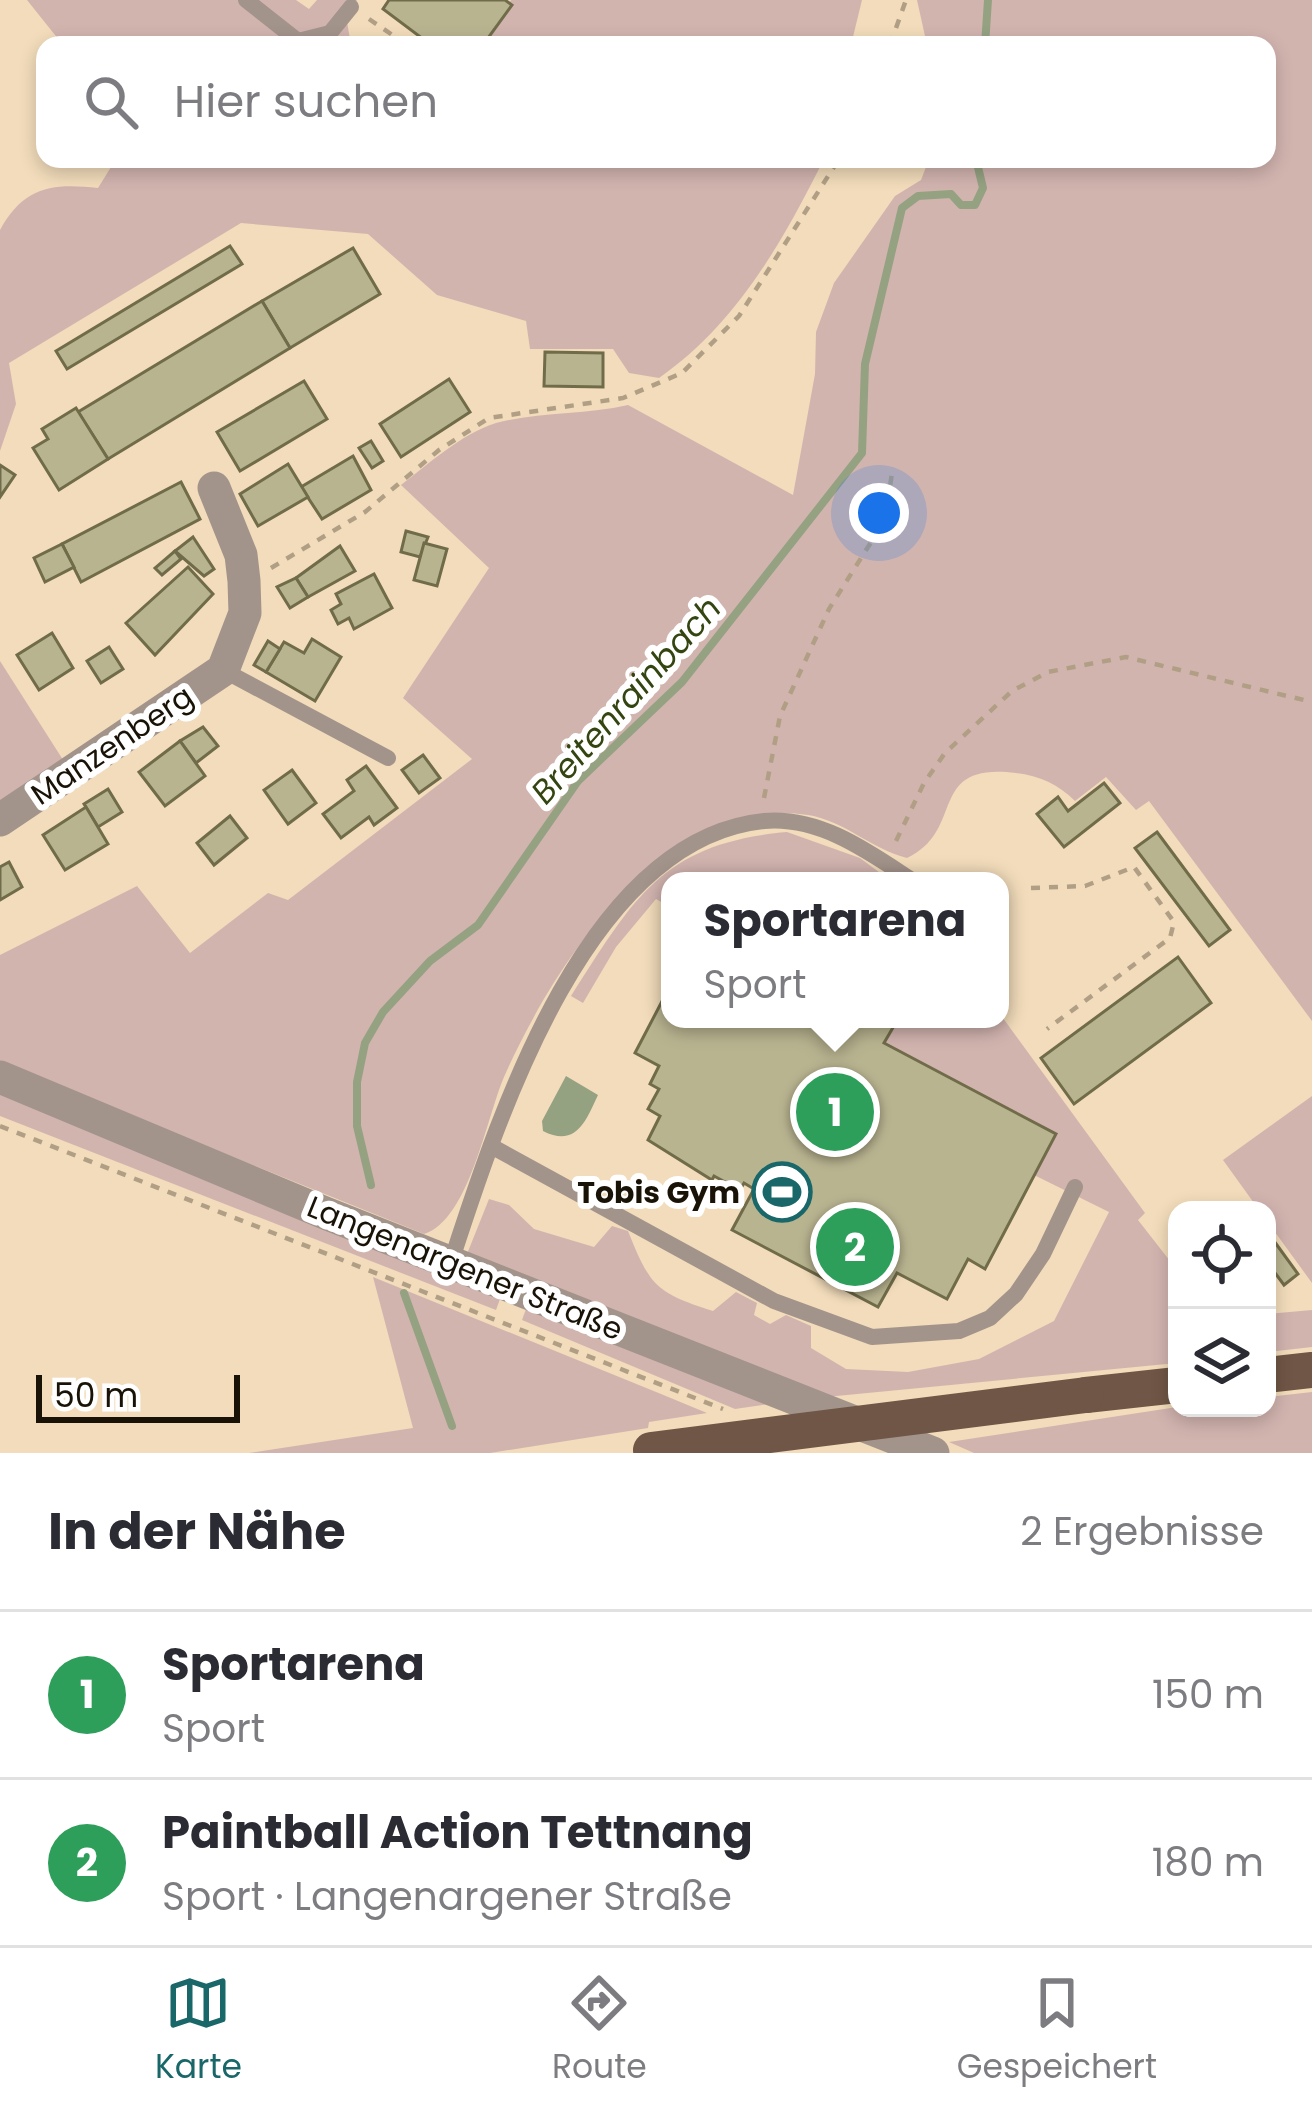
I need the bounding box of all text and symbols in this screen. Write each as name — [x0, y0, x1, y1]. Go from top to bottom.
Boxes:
search box — [36, 36, 1276, 168]
icon: search — [78, 69, 144, 135]
text: Hier suchen — [174, 70, 438, 133]
your location — [849, 483, 909, 543]
water label: Breitenrainbach — [520, 586, 732, 814]
street label: Manzenberg — [22, 675, 202, 815]
popup — [661, 872, 1009, 1028]
text: Sportarena — [704, 889, 966, 952]
text: Sport — [704, 957, 807, 1012]
pin: 1 — [796, 1067, 874, 1157]
sports icon: Tobis Gym — [751, 1161, 813, 1223]
place label: Tobis Gym — [577, 1171, 740, 1214]
street label: Langenargener Straße — [301, 1185, 629, 1351]
map controls — [1168, 1201, 1276, 1417]
button: locate — [1168, 1201, 1276, 1309]
pin: 2 — [816, 1202, 894, 1292]
button: layers — [1168, 1309, 1276, 1417]
scale bar — [36, 1369, 240, 1422]
text: 50 m — [54, 1372, 138, 1419]
text: In der Nähe — [48, 1495, 346, 1567]
text: 2 Ergebnisse — [1020, 1504, 1264, 1559]
text: Sportarena — [162, 1633, 425, 1696]
text: 1 — [80, 1667, 94, 1722]
text: 150 m — [1152, 1667, 1264, 1722]
text: Sport — [162, 1701, 265, 1756]
text: Paintball Action Tettnang — [162, 1801, 753, 1864]
text: 2 — [76, 1835, 98, 1890]
text: 180 m — [1152, 1835, 1264, 1890]
text: Sport · Langenargener Straße — [162, 1869, 732, 1924]
tab: Karte — [155, 1970, 242, 2092]
tab: Route — [552, 1970, 647, 2092]
tab: Gespeichert — [957, 1970, 1157, 2092]

